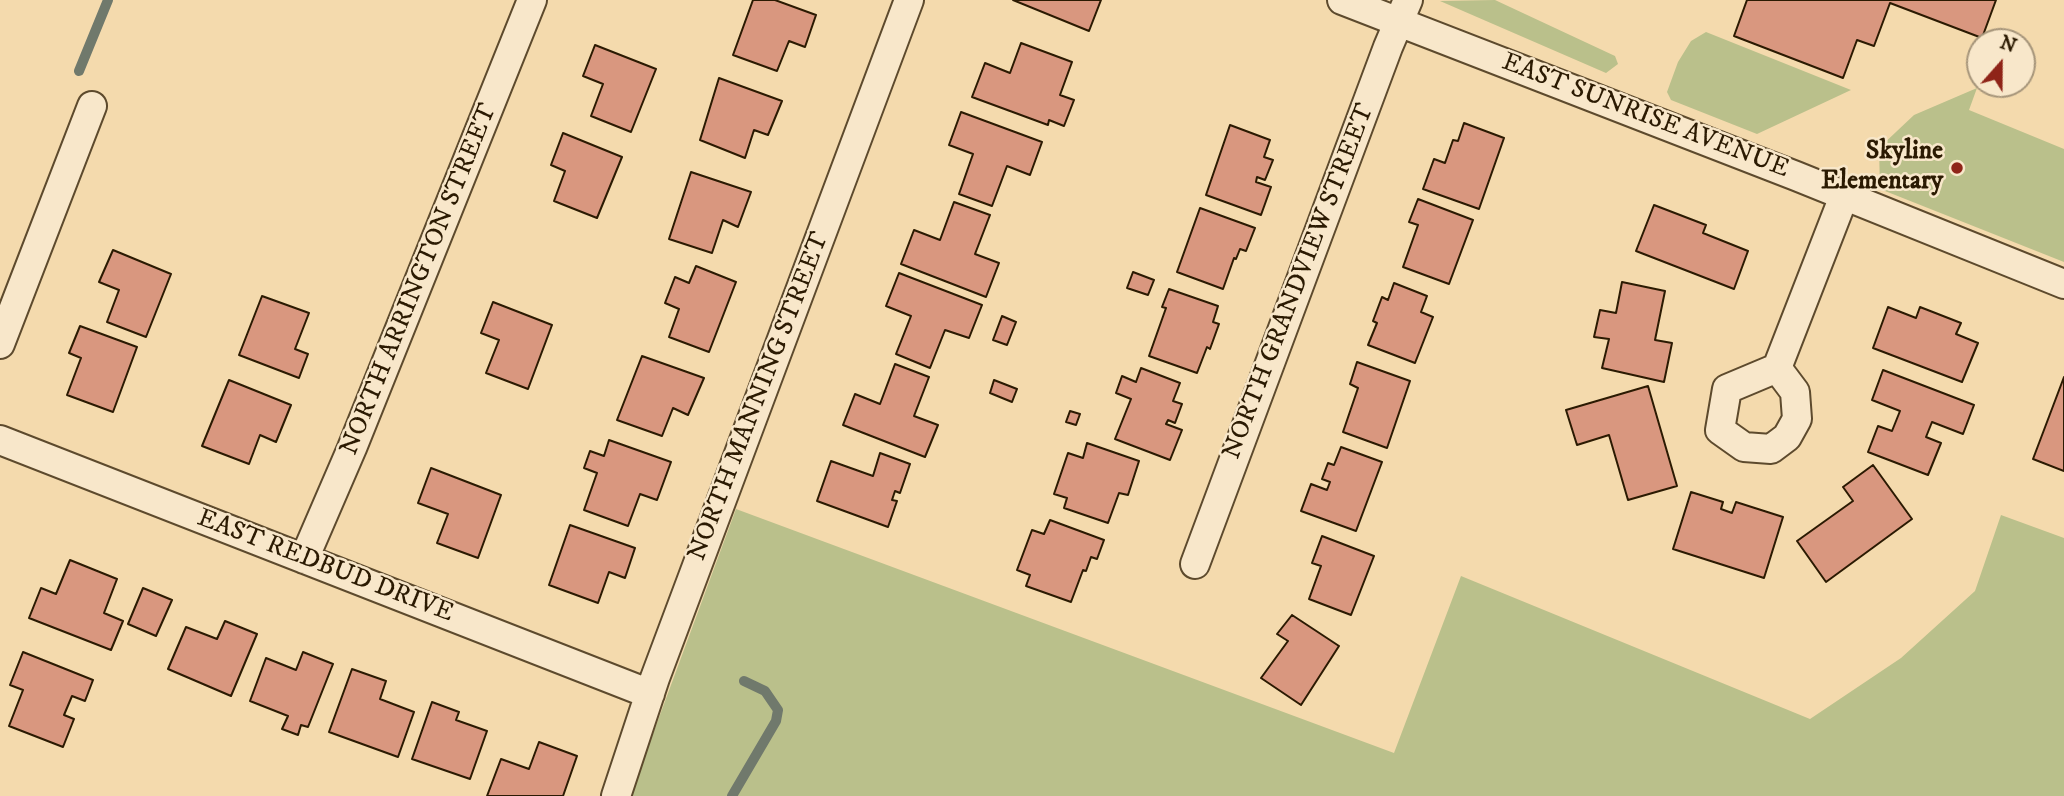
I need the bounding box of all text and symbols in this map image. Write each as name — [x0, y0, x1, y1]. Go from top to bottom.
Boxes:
north arrow — [1966, 28, 2036, 98]
text: N — [1997, 31, 2019, 58]
street label: EAST SUNRISE AVENUE — [1497, 48, 1793, 186]
street label: NORTH ARRINGTON STREET — [335, 100, 505, 460]
street label: NORTH GRANDVIEW STREET — [1218, 100, 1382, 464]
place label: Skyline Elementary — [1821, 137, 1943, 198]
marker: Skyline Elementary — [1949, 160, 1965, 176]
street label: NORTH MANNING STREET — [683, 228, 837, 566]
street label: EAST REDBUD DRIVE — [192, 504, 458, 630]

